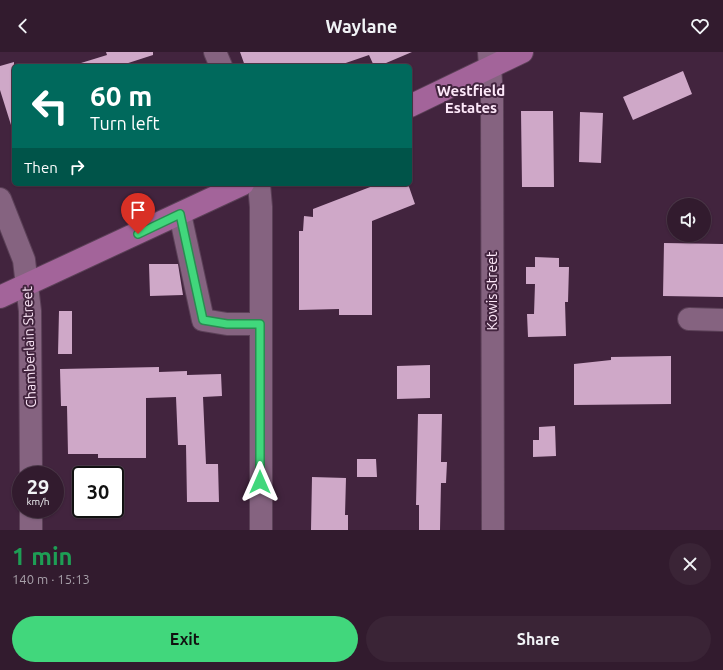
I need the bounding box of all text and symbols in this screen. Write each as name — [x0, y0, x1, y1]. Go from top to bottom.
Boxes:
icon: back — [12, 15, 34, 37]
icon: heart — [689, 15, 711, 37]
text: Waylane — [326, 16, 397, 36]
icon: left — [24, 80, 76, 132]
text: 60 m — [90, 80, 152, 111]
district label: Westfield Estates — [437, 82, 505, 116]
text: Turn left — [90, 113, 160, 133]
icon: right — [66, 156, 88, 178]
text: Then — [24, 159, 58, 176]
pin — [121, 193, 155, 234]
map controls — [667, 198, 711, 242]
button: sound — [667, 198, 711, 242]
icon: arrive — [127, 199, 149, 221]
street label: Kowis Street — [484, 251, 500, 331]
street label: Chamberlain Street — [19, 285, 39, 408]
position arrow — [239, 461, 281, 503]
speed limit sign: 30 — [72, 466, 124, 518]
text: 29 — [27, 475, 49, 498]
text: km/h — [26, 496, 50, 507]
text: 1 min — [12, 543, 73, 570]
button: close — [669, 543, 711, 585]
text: 140 m · 15:13 — [12, 572, 90, 586]
button: Exit — [12, 616, 358, 662]
button: Share — [366, 616, 711, 662]

